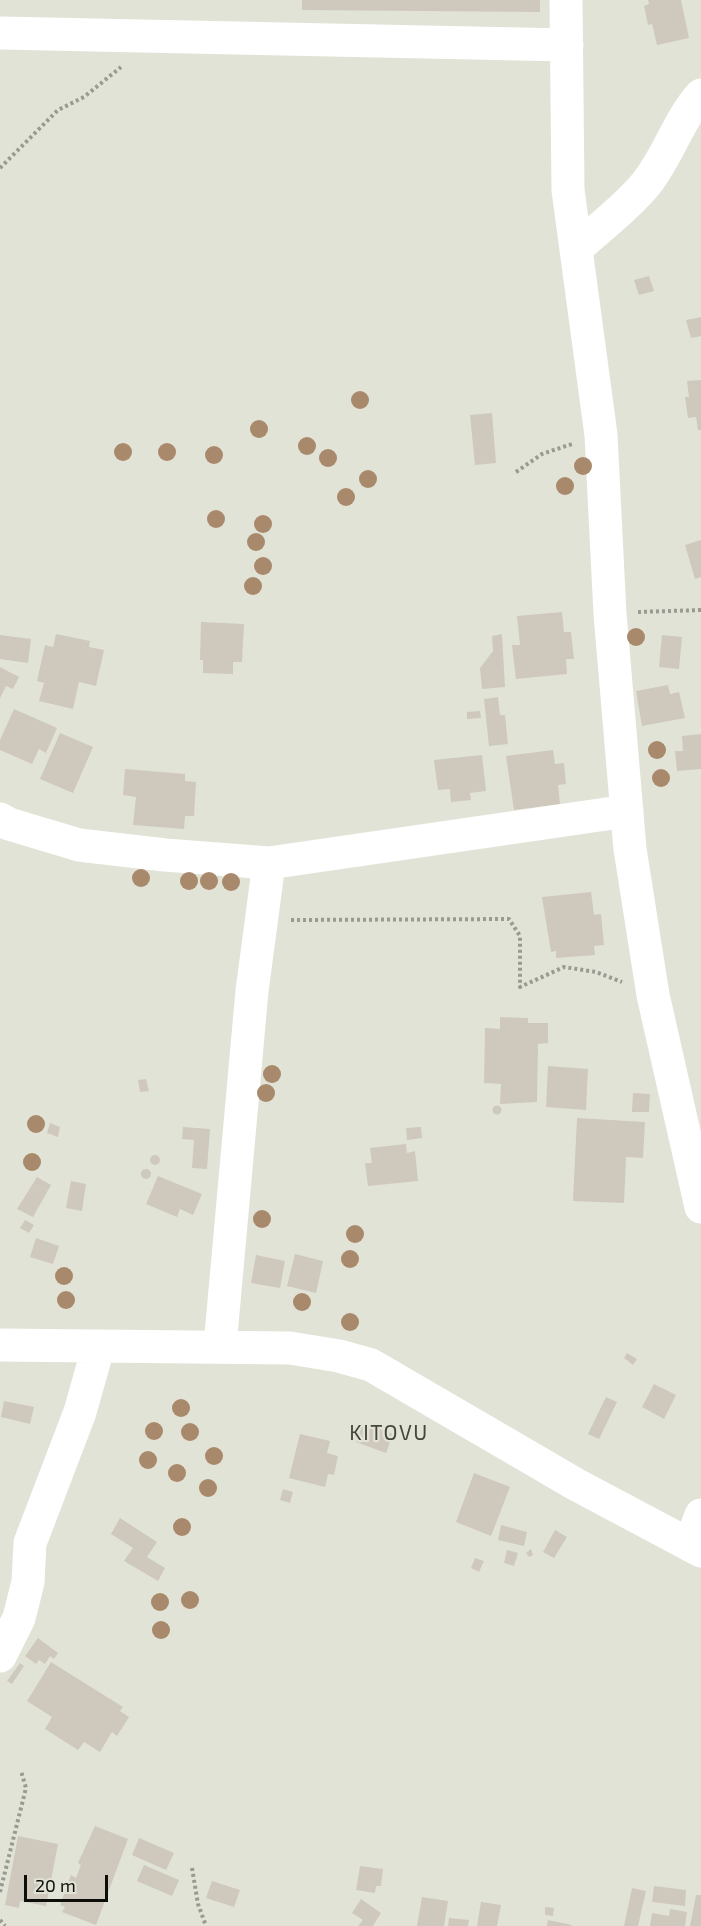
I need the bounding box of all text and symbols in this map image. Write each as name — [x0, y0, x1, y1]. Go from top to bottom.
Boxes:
district label: KITOVU — [349, 1420, 429, 1446]
scale bar — [27, 1863, 111, 1901]
text: 20 m — [35, 1874, 76, 1896]

